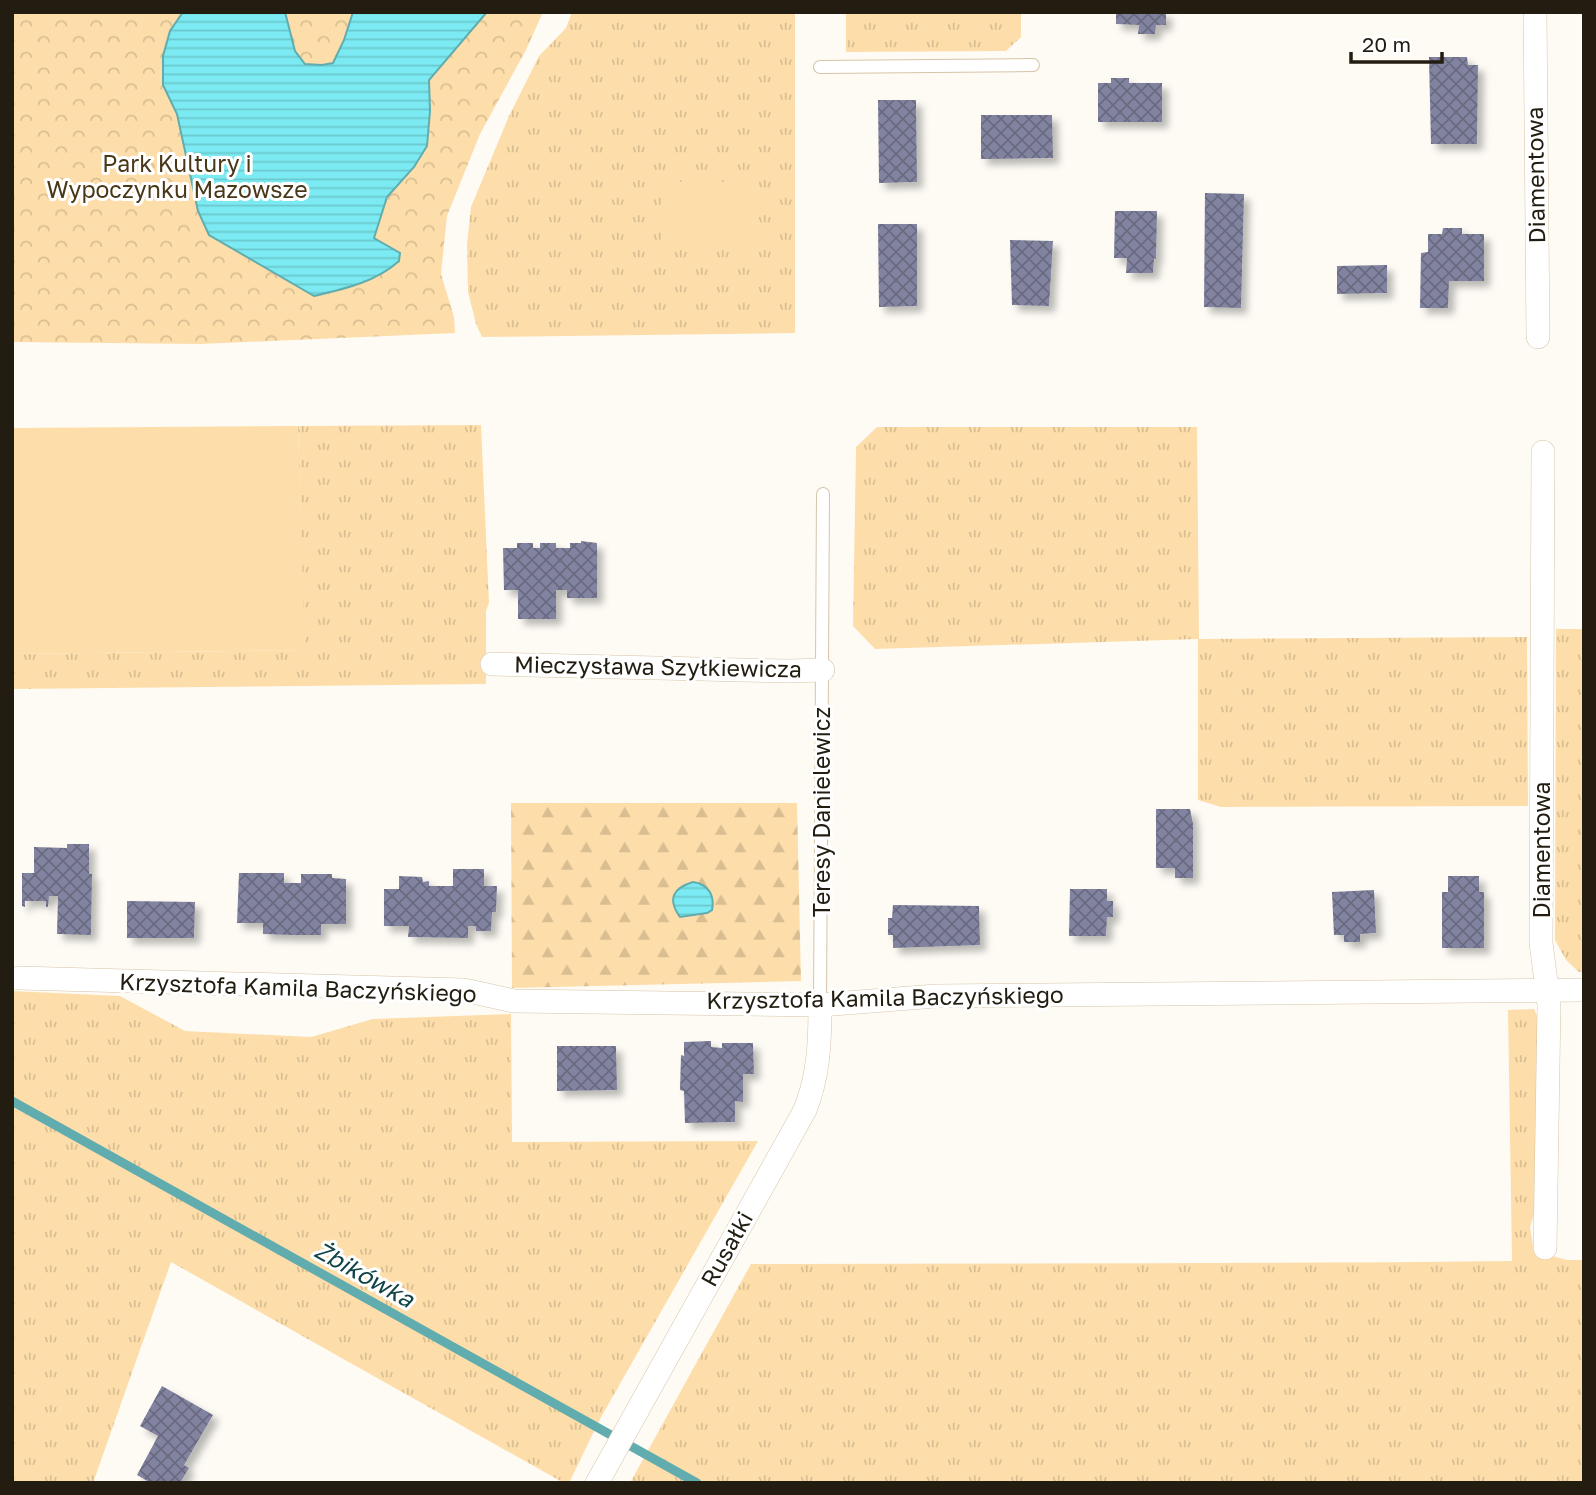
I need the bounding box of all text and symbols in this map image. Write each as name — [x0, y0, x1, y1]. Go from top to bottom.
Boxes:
scale bar — [1351, 21, 1442, 65]
text: 20 m — [1362, 31, 1411, 57]
street label: Diamentowa — [1520, 106, 1550, 244]
park label: Park Kultury i Wypoczynku Mazowsze — [46, 149, 308, 203]
street label: Mieczysława Szyłkiewicza — [514, 649, 802, 683]
street label: Teresy Danielewicz — [807, 707, 835, 917]
street label: Diamentowa — [1527, 782, 1555, 918]
street label: Krzysztofa Kamila Baczyńskiego — [119, 967, 477, 1007]
street label: Krzysztofa Kamila Baczyńskiego — [706, 980, 1064, 1014]
street label: Rusałki — [694, 1206, 758, 1291]
water label: Żbikówka — [310, 1235, 421, 1314]

